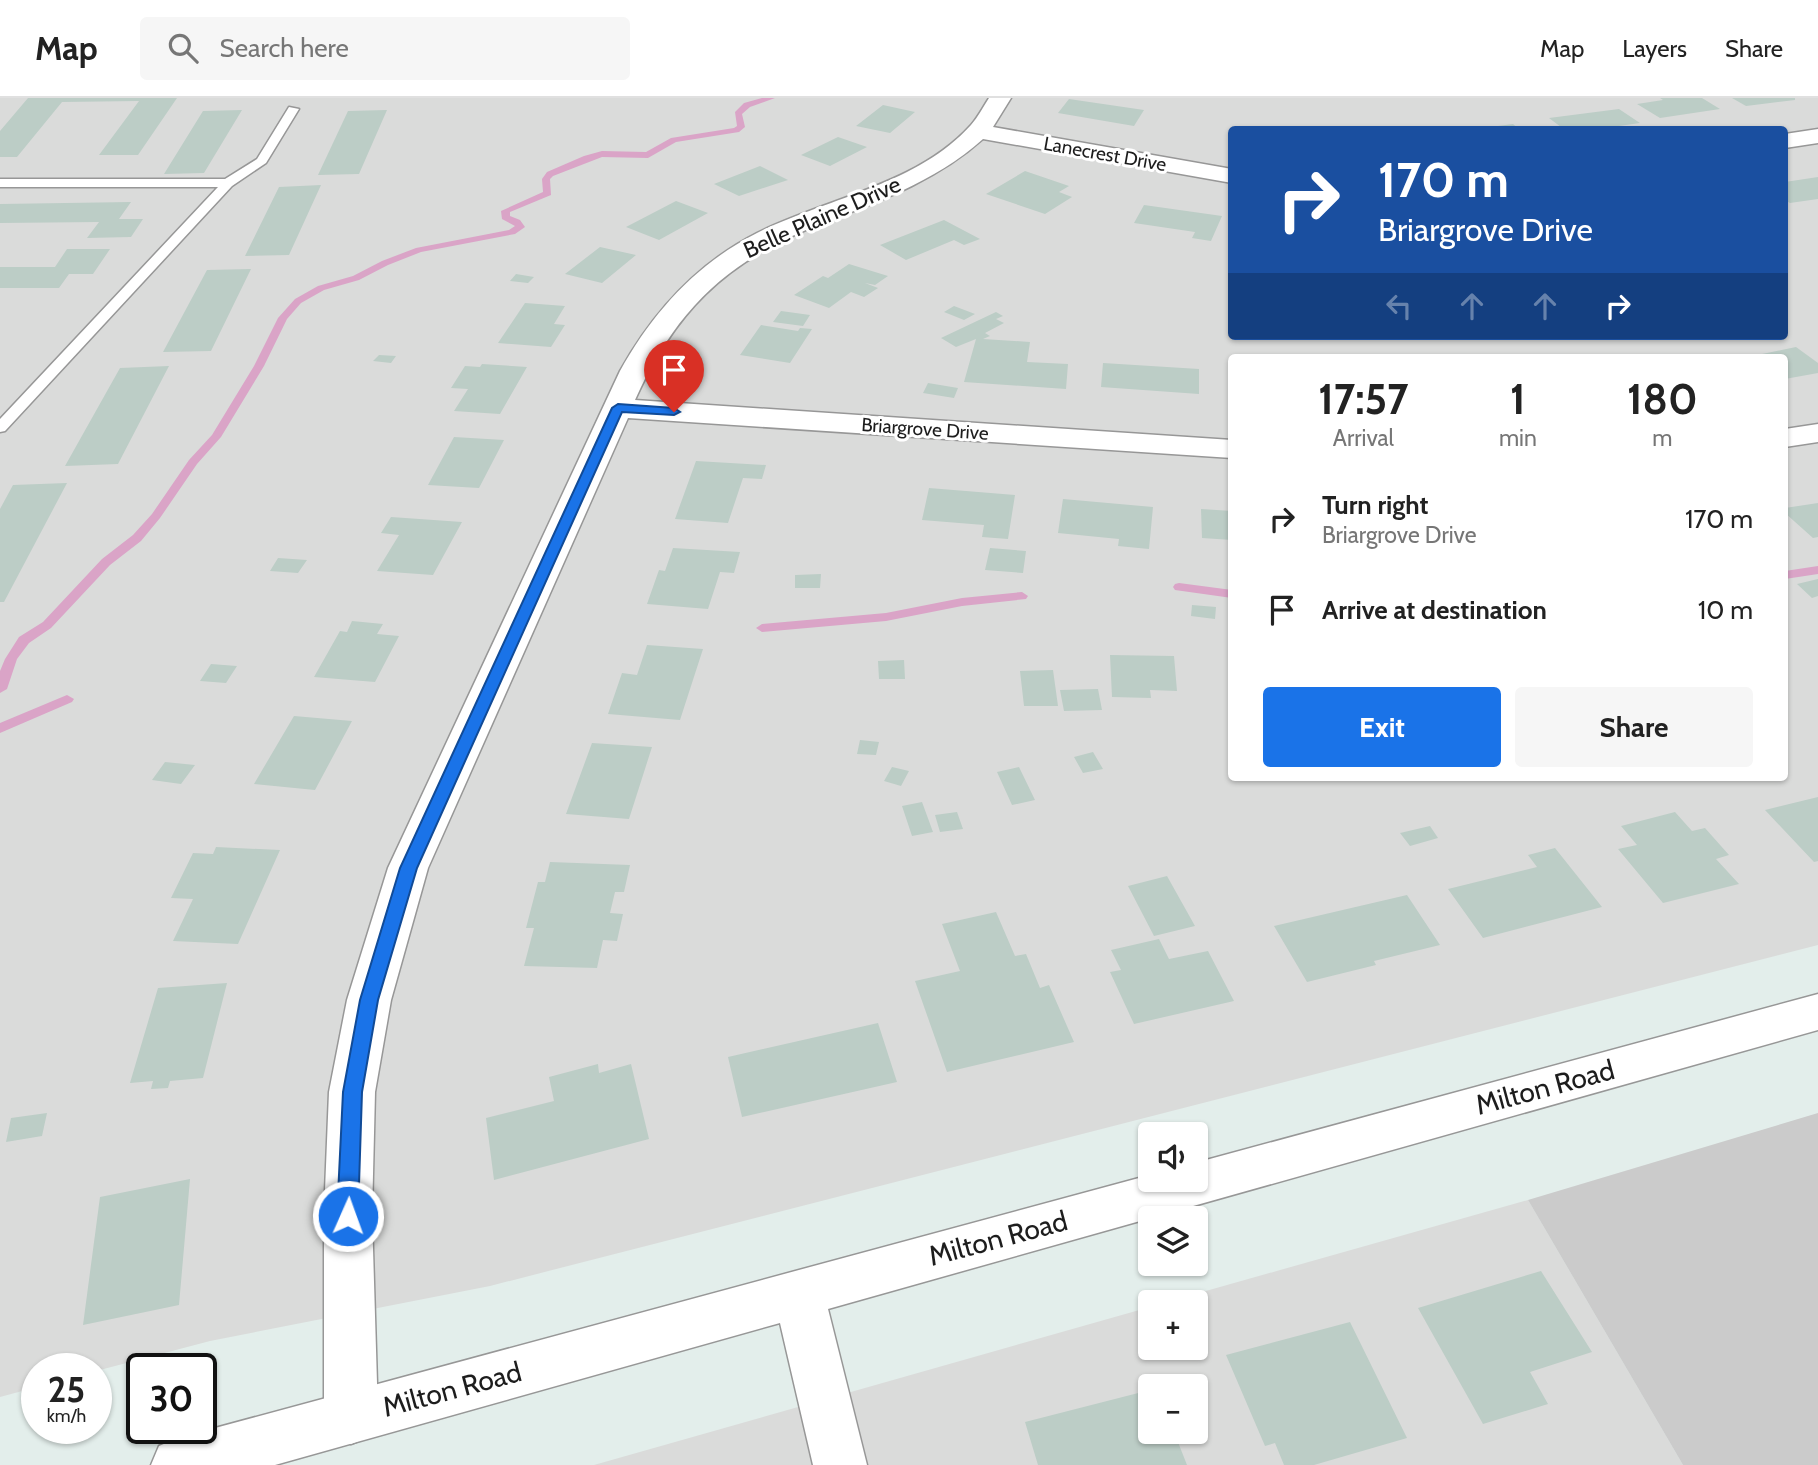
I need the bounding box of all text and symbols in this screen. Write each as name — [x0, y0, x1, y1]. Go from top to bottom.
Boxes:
search box — [140, 17, 630, 80]
text: Map — [35, 28, 98, 68]
icon: search — [164, 29, 202, 67]
text: Search here — [220, 32, 349, 64]
text: Map — [1540, 34, 1584, 63]
text: Layers — [1622, 34, 1687, 63]
text: Share — [1725, 34, 1783, 63]
street label: Lanecrest Drive — [1042, 132, 1168, 176]
text: 170 m — [1378, 150, 1509, 209]
icon: right — [1263, 154, 1354, 245]
street label: Belle Plaine Drive — [739, 170, 905, 264]
text: Briargrove Drive — [1378, 210, 1593, 249]
icon: left — [1380, 287, 1418, 325]
icon: ahead — [1453, 287, 1491, 325]
icon: ahead — [1526, 287, 1564, 325]
icon: right — [1599, 287, 1637, 325]
pin — [644, 340, 704, 412]
icon: arrive — [655, 351, 693, 389]
text: 17:57 — [1318, 373, 1409, 425]
text: 1 — [1510, 373, 1526, 425]
text: 180 — [1627, 373, 1698, 425]
street label: Briargrove Drive — [861, 413, 990, 445]
text: Arrival — [1333, 424, 1394, 452]
text: min — [1499, 424, 1537, 452]
text: m — [1652, 424, 1672, 452]
text: Turn right — [1322, 489, 1428, 521]
icon: right — [1263, 500, 1301, 538]
text: 170 m — [1685, 503, 1753, 535]
text: Briargrove Drive — [1322, 521, 1476, 549]
icon: arrive — [1263, 591, 1301, 629]
text: Arrive at destination — [1322, 594, 1547, 626]
text: 10 m — [1698, 594, 1753, 626]
button: Exit — [1263, 687, 1501, 767]
button: Share — [1515, 687, 1753, 767]
street label: Milton Road — [1472, 1052, 1618, 1122]
map controls — [1138, 1122, 1208, 1444]
button: sound — [1138, 1122, 1208, 1192]
position arrow — [311, 1179, 385, 1253]
street label: Milton Road — [925, 1203, 1071, 1273]
button: layers — [1138, 1206, 1208, 1276]
button: + — [1138, 1290, 1208, 1360]
speed limit sign: 30 — [126, 1353, 217, 1444]
street label: Milton Road — [379, 1354, 525, 1424]
text: 25 — [48, 1368, 85, 1411]
button: − — [1138, 1374, 1208, 1444]
text: km/h — [47, 1405, 86, 1427]

